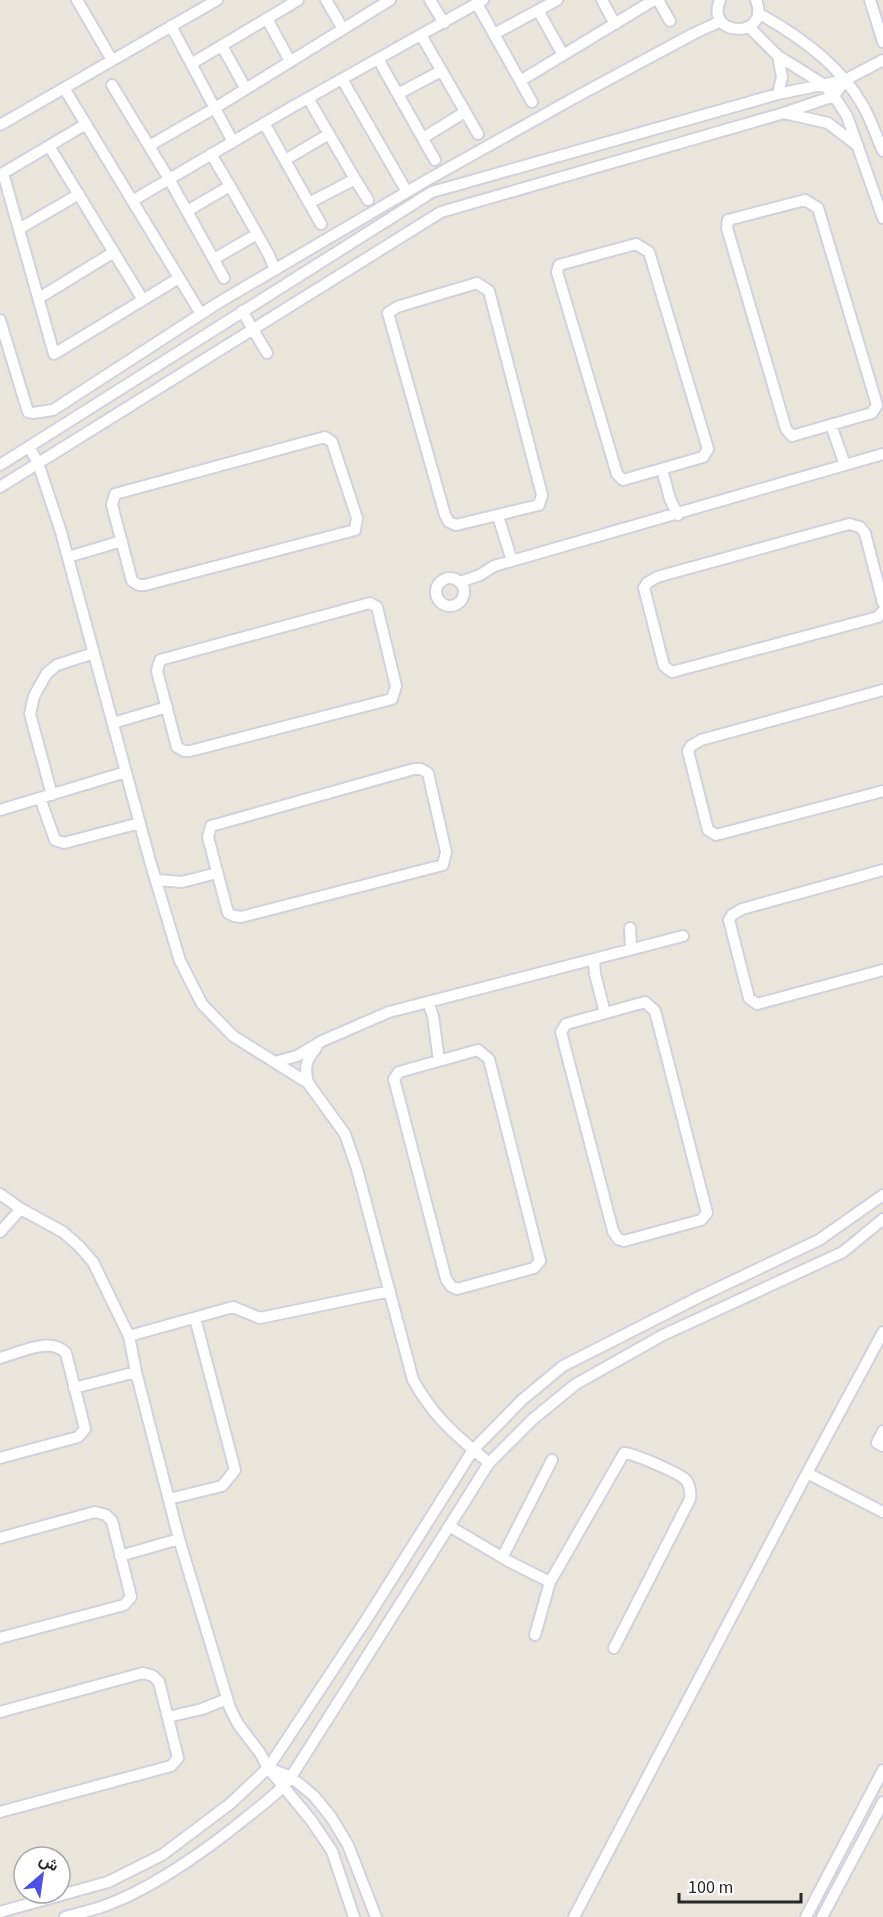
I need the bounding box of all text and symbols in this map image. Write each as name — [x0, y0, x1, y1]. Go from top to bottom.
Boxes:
north arrow — [12, 1845, 72, 1905]
text: ش — [35, 1848, 63, 1877]
scale bar — [679, 1866, 800, 1904]
text: 100 m — [688, 1875, 733, 1900]

